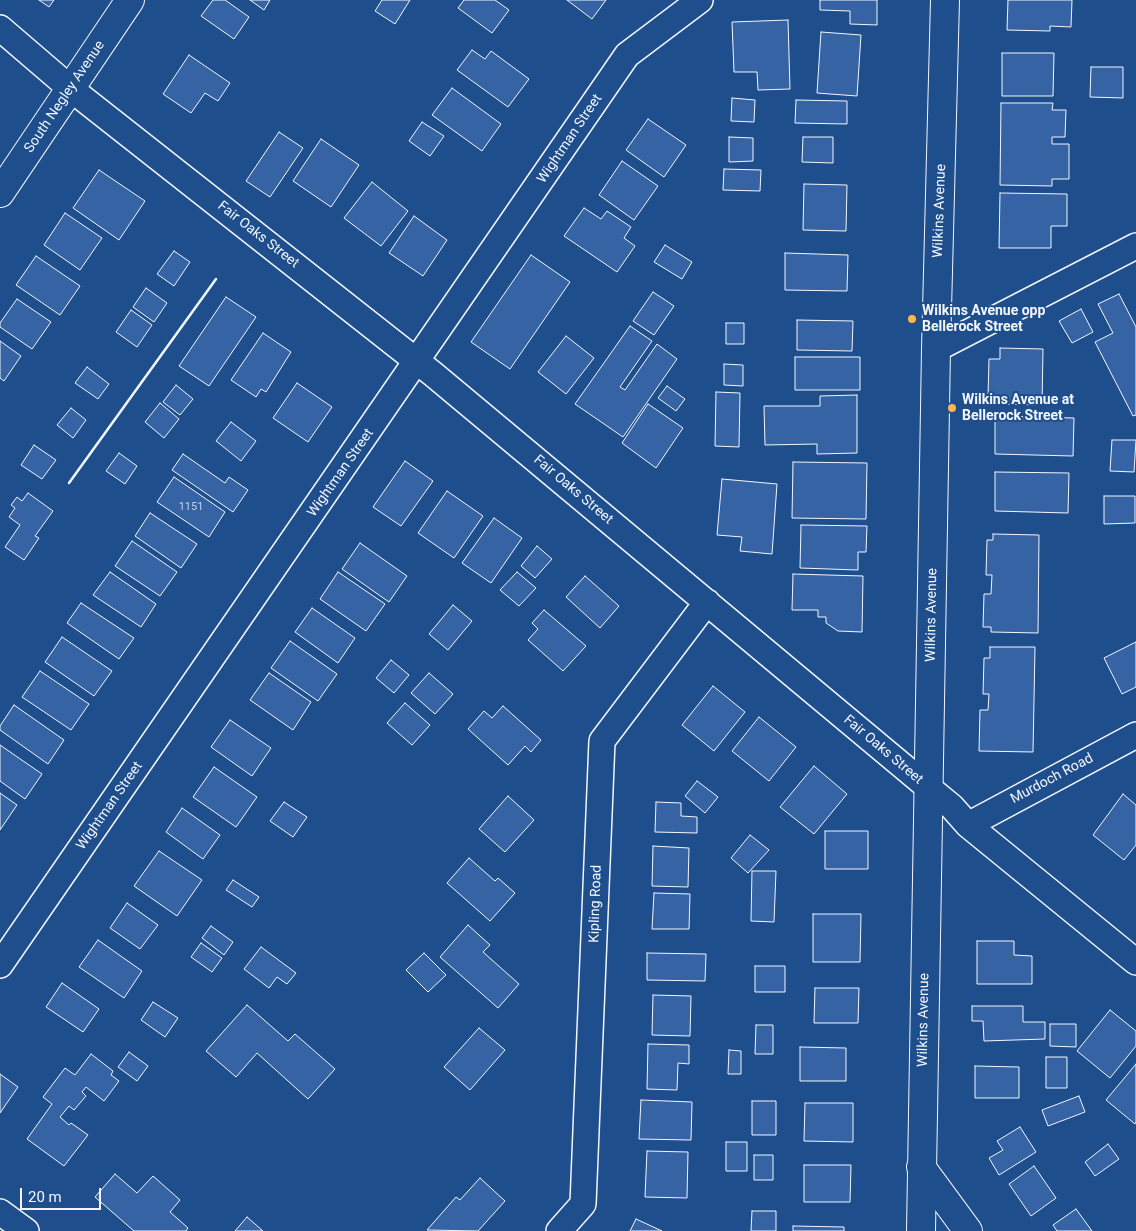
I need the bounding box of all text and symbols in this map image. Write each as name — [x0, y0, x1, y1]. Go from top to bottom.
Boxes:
street label: South Negley Avenue — [21, 38, 109, 156]
street label: Wightman Street — [534, 91, 606, 187]
street label: Wilkins Avenue — [930, 164, 950, 258]
street label: Fair Oaks Street — [214, 198, 302, 272]
place label: Wilkins Avenue opp Bellerock Street — [922, 303, 1045, 336]
marker: Wilkins Avenue opp Bellerock Street — [906, 313, 918, 325]
place label: Wilkins Avenue at Bellerock Street — [962, 392, 1074, 424]
marker: Wilkins Avenue at Bellerock Street — [946, 402, 958, 414]
street label: Wightman Street — [304, 426, 378, 520]
street label: Fair Oaks Street — [530, 452, 616, 528]
house number: 1151 — [179, 500, 203, 514]
street label: Wilkins Avenue — [923, 568, 941, 662]
street label: Fair Oaks Street — [840, 712, 926, 788]
street label: Murdoch Road — [1008, 750, 1096, 808]
street label: Wightman Street — [73, 759, 147, 853]
street label: Kipling Road — [586, 865, 606, 943]
street label: Wilkins Avenue — [915, 973, 933, 1067]
scale bar — [22, 1178, 104, 1210]
text: 20 m — [28, 1188, 62, 1206]

